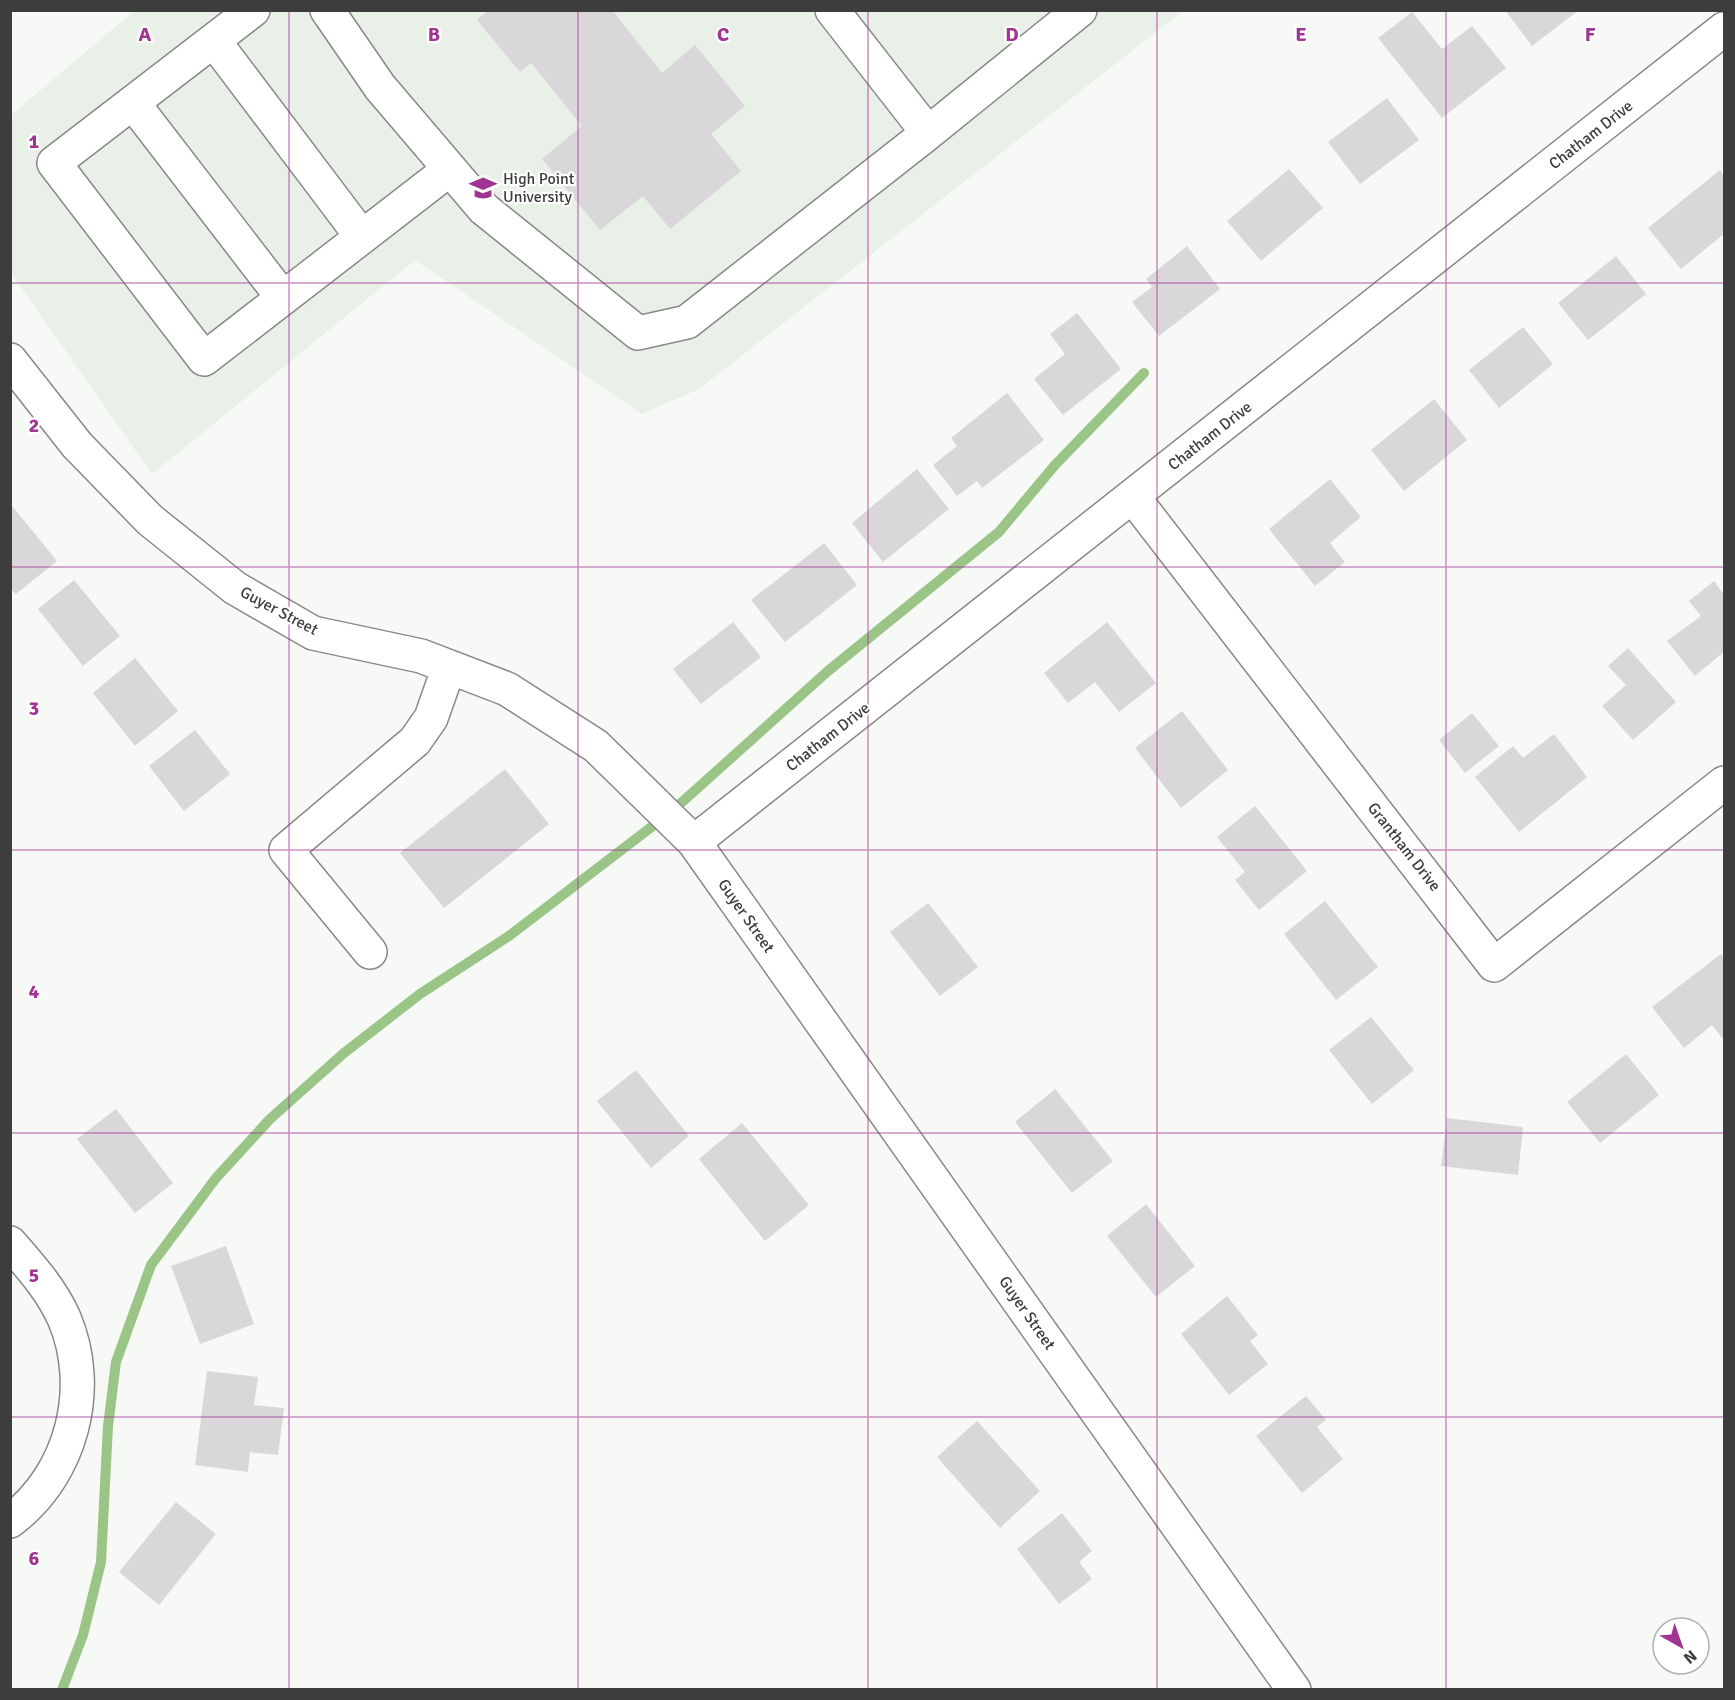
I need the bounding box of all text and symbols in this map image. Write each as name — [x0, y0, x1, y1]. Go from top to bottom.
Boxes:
text: A — [139, 22, 152, 47]
text: B — [428, 22, 440, 47]
text: C — [717, 22, 729, 47]
text: D — [1005, 22, 1019, 47]
text: E — [1295, 22, 1307, 47]
text: F — [1585, 22, 1596, 47]
street label: Chatham Drive — [1545, 96, 1637, 174]
text: 1 — [29, 129, 40, 154]
place label: High Point University — [503, 169, 575, 207]
school or university icon: High Point University — [468, 173, 498, 203]
street label: Chatham Drive — [1164, 397, 1256, 475]
text: 2 — [29, 413, 39, 438]
street label: Guyer Street — [237, 582, 322, 640]
text: 3 — [29, 696, 39, 721]
street label: Chatham Drive — [782, 698, 874, 776]
street label: Grantham Drive — [1363, 799, 1445, 895]
street label: Guyer Street — [713, 875, 779, 957]
text: 4 — [29, 979, 40, 1004]
text: 5 — [29, 1263, 39, 1288]
street label: Guyer Street — [994, 1272, 1060, 1354]
text: 6 — [29, 1546, 40, 1571]
north arrow — [1651, 1616, 1711, 1676]
text: N — [1679, 1645, 1701, 1668]

